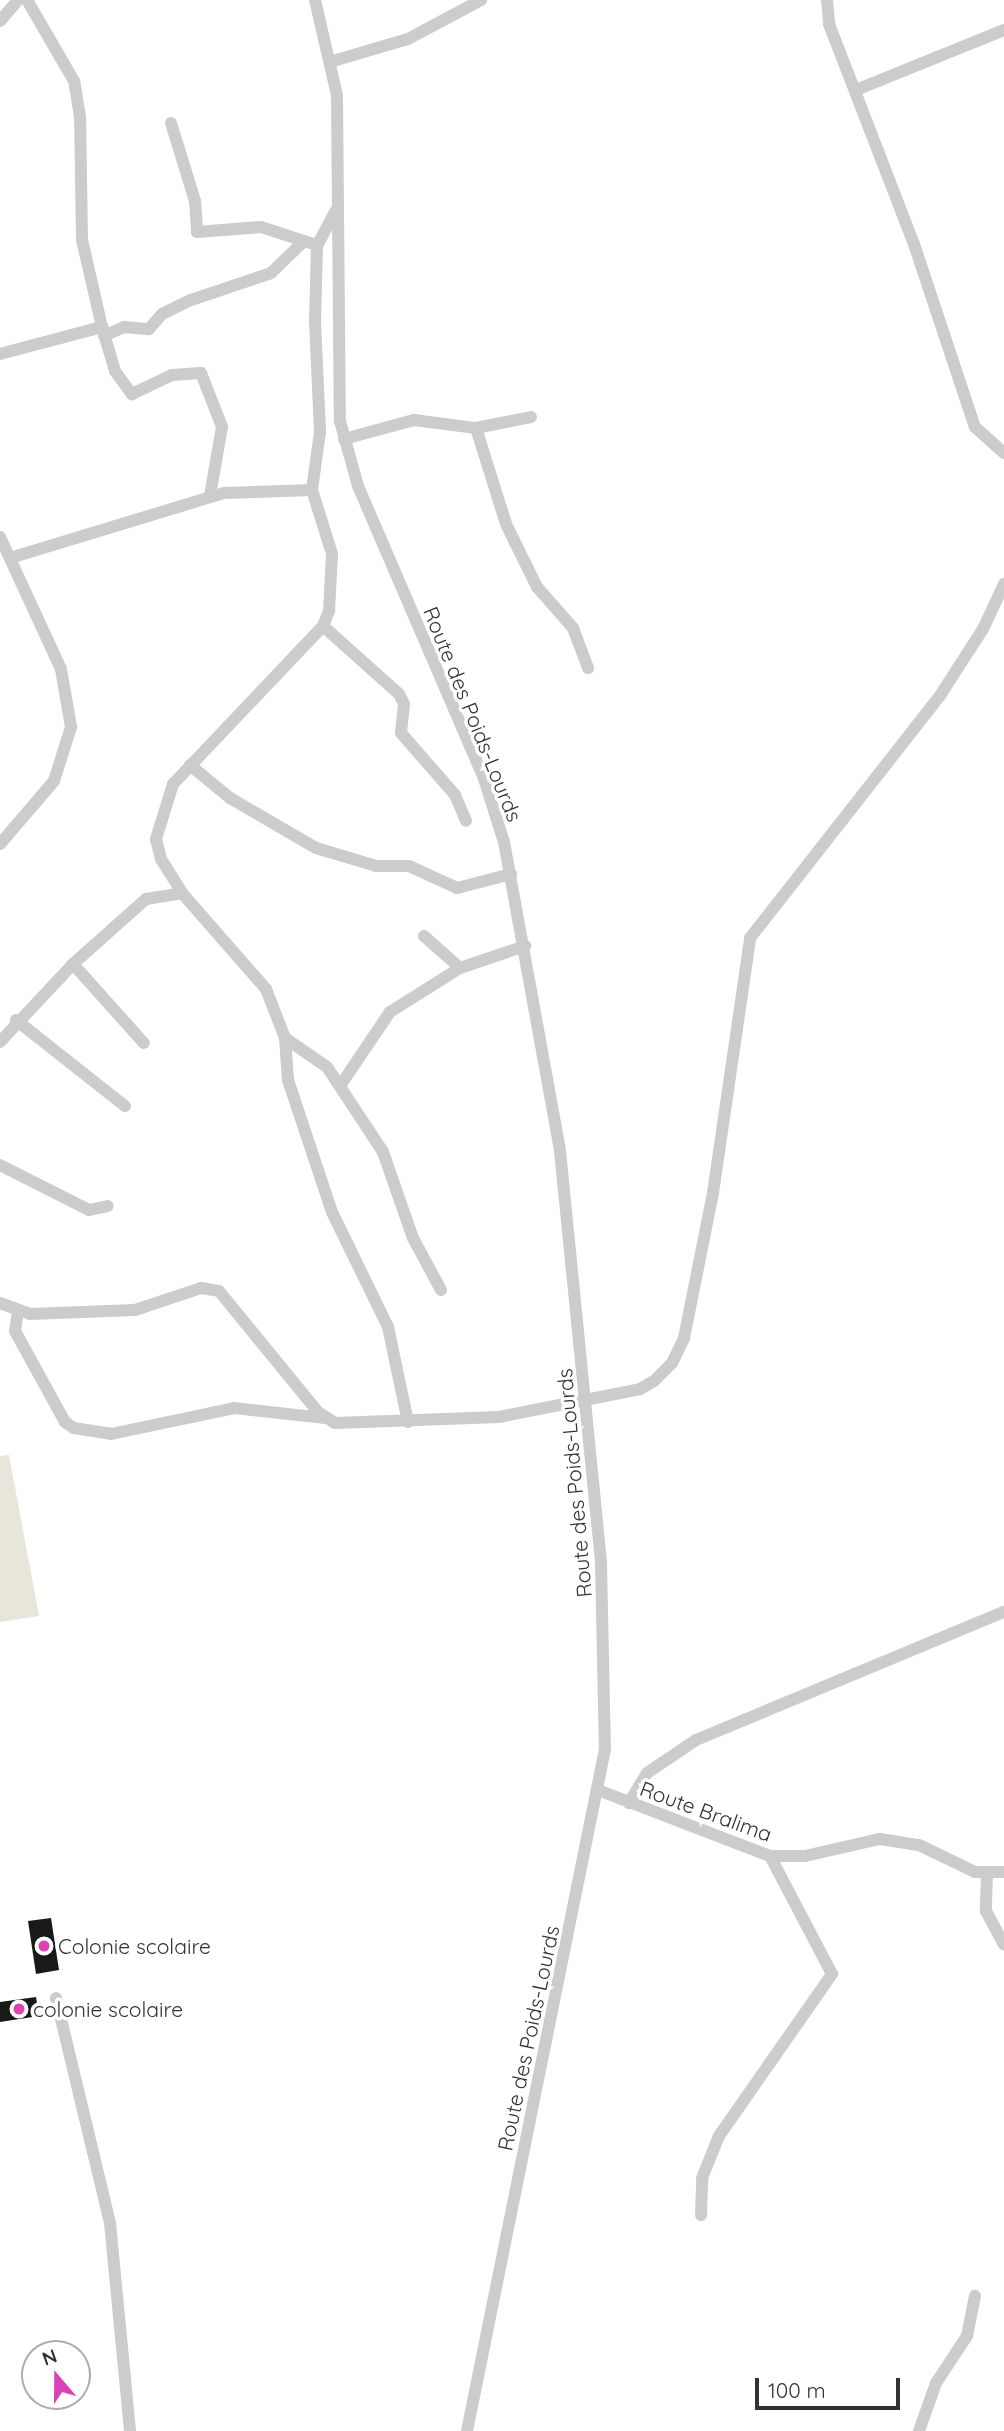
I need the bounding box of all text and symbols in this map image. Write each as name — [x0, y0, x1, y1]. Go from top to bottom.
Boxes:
street label: Route des Poids-Lourds — [418, 603, 528, 825]
street label: Route des Poids-Lourds — [551, 1368, 597, 1598]
street label: Route Bralima — [637, 1775, 775, 1847]
street label: Route des Poids-Lourds — [492, 1923, 564, 2153]
place label: Colonie scolaire — [58, 1933, 211, 1959]
marker: Colonie scolaire — [36, 1938, 52, 1954]
place label: colonie scolaire — [33, 1996, 183, 2022]
marker: colonie scolaire — [11, 2001, 27, 2017]
north arrow — [21, 2340, 91, 2410]
text: N — [39, 2343, 60, 2371]
scale bar — [759, 2364, 904, 2408]
text: 100 m — [768, 2377, 826, 2403]

